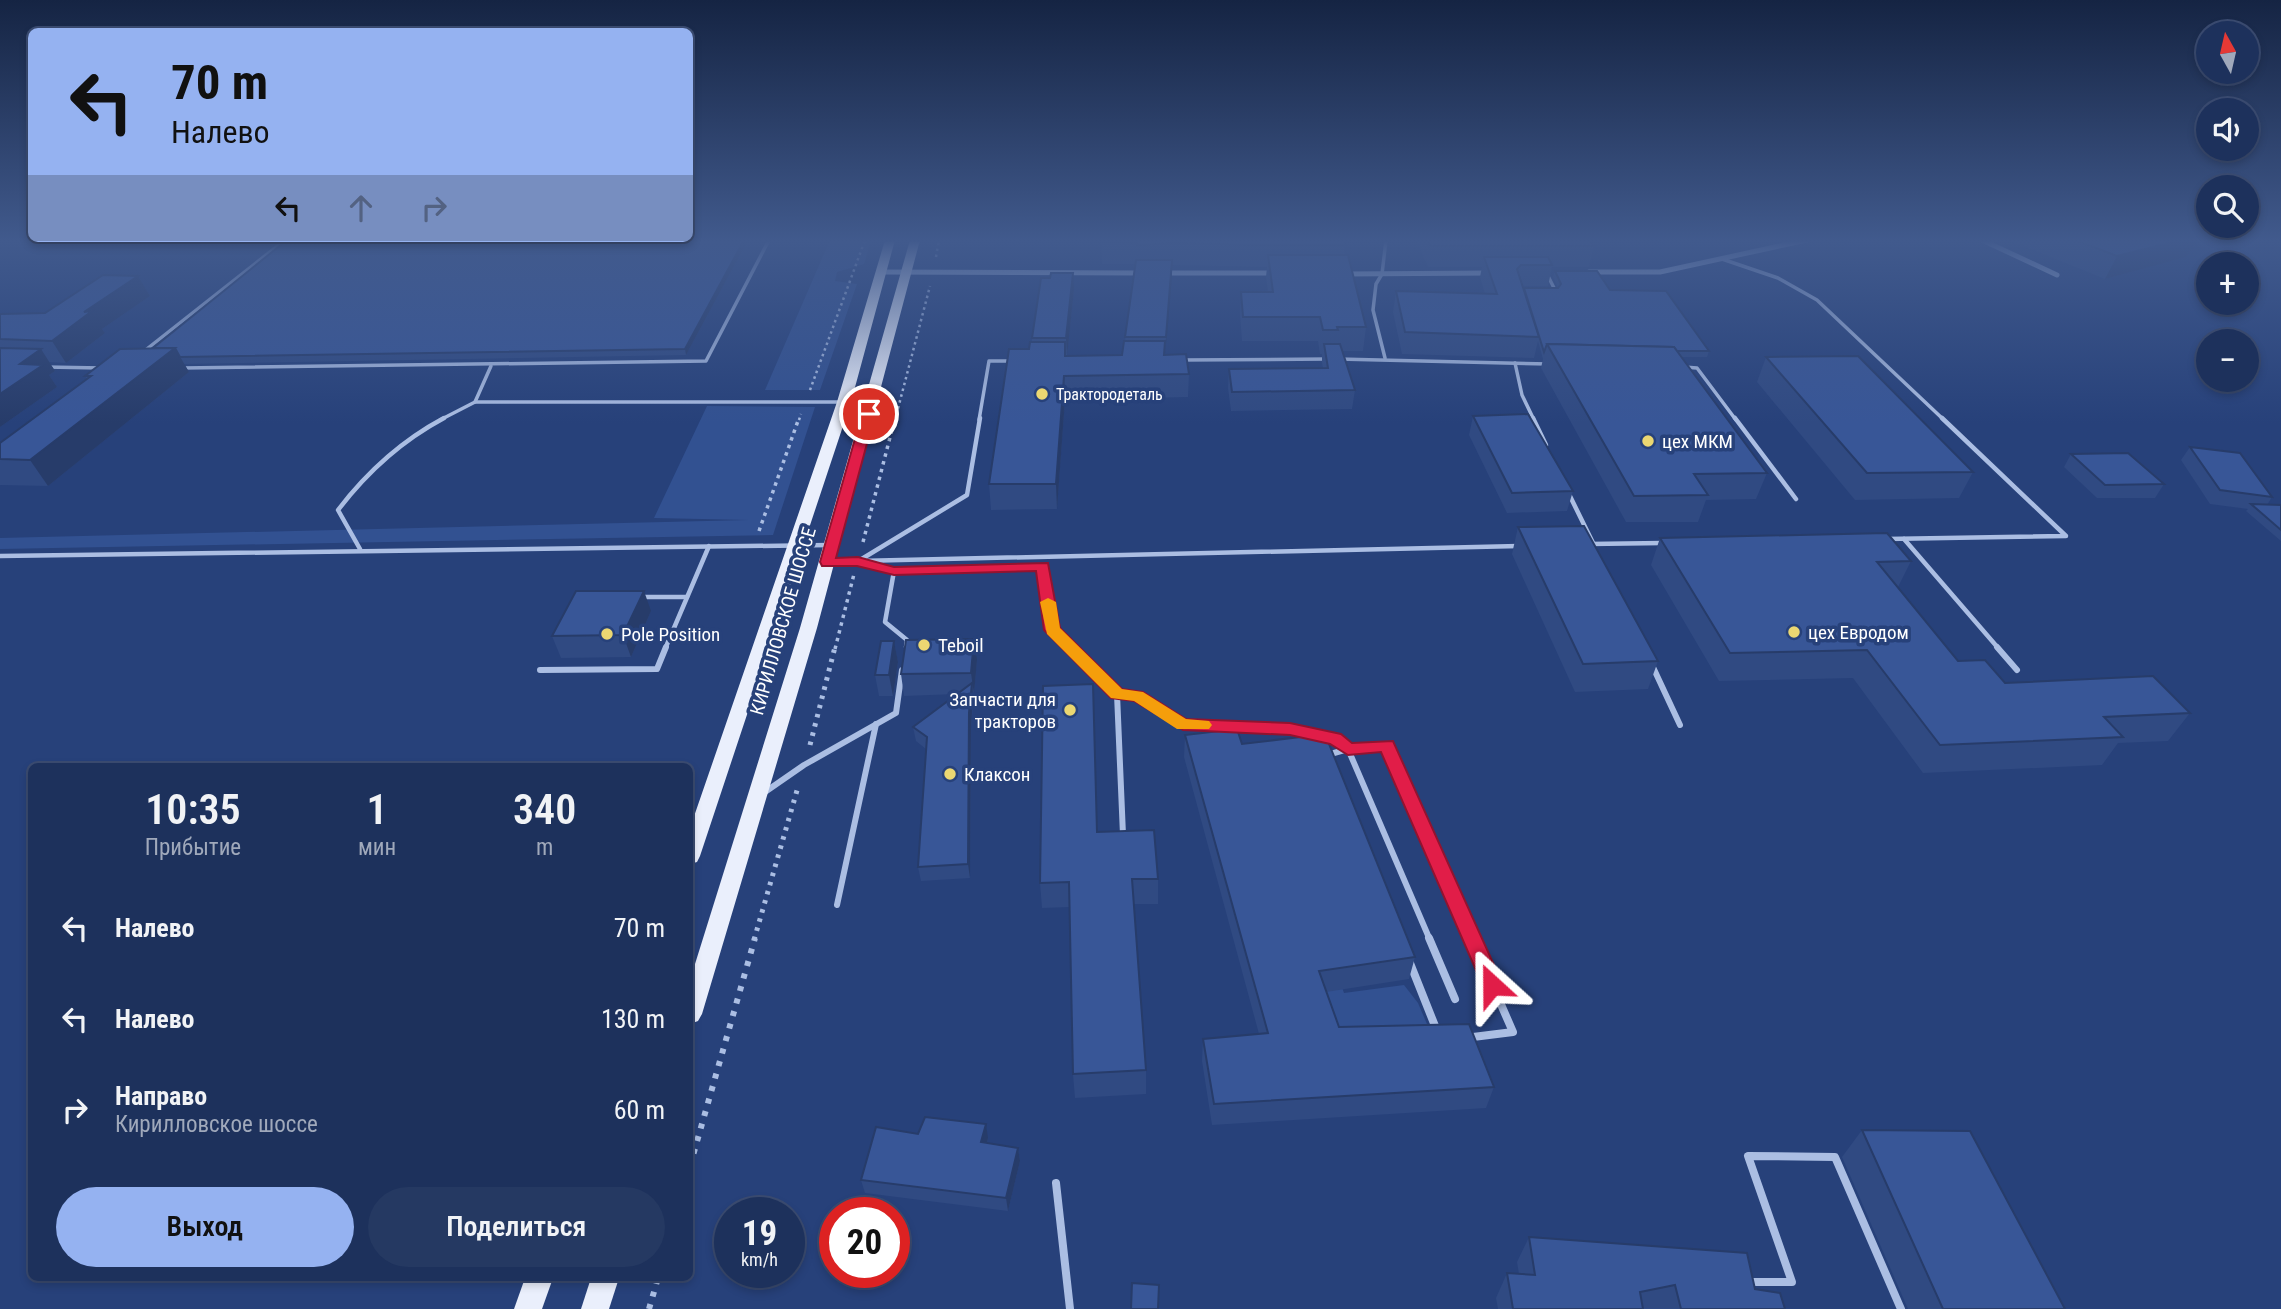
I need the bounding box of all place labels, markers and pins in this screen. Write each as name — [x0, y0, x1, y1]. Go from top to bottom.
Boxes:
pin — [839, 384, 899, 444]
place label: Трактородеталь — [1056, 385, 1163, 404]
marker: Трактородеталь — [1034, 386, 1050, 402]
place label: цех МКМ — [1662, 430, 1733, 453]
marker: цех МКМ — [1640, 433, 1656, 449]
place label: цех Евродом — [1808, 621, 1909, 644]
place label: Pole Position — [621, 623, 720, 646]
marker: цех Евродом — [1786, 624, 1802, 640]
marker: Pole Position — [599, 626, 615, 642]
place label: Teboil — [938, 634, 984, 657]
marker: Teboil — [916, 637, 932, 653]
place label: Запчасти для тракторов — [949, 688, 1056, 733]
marker: Запчасти для тракторов — [1062, 702, 1078, 718]
place label: Клаксон — [964, 763, 1030, 786]
marker: Клаксон — [942, 766, 958, 782]

